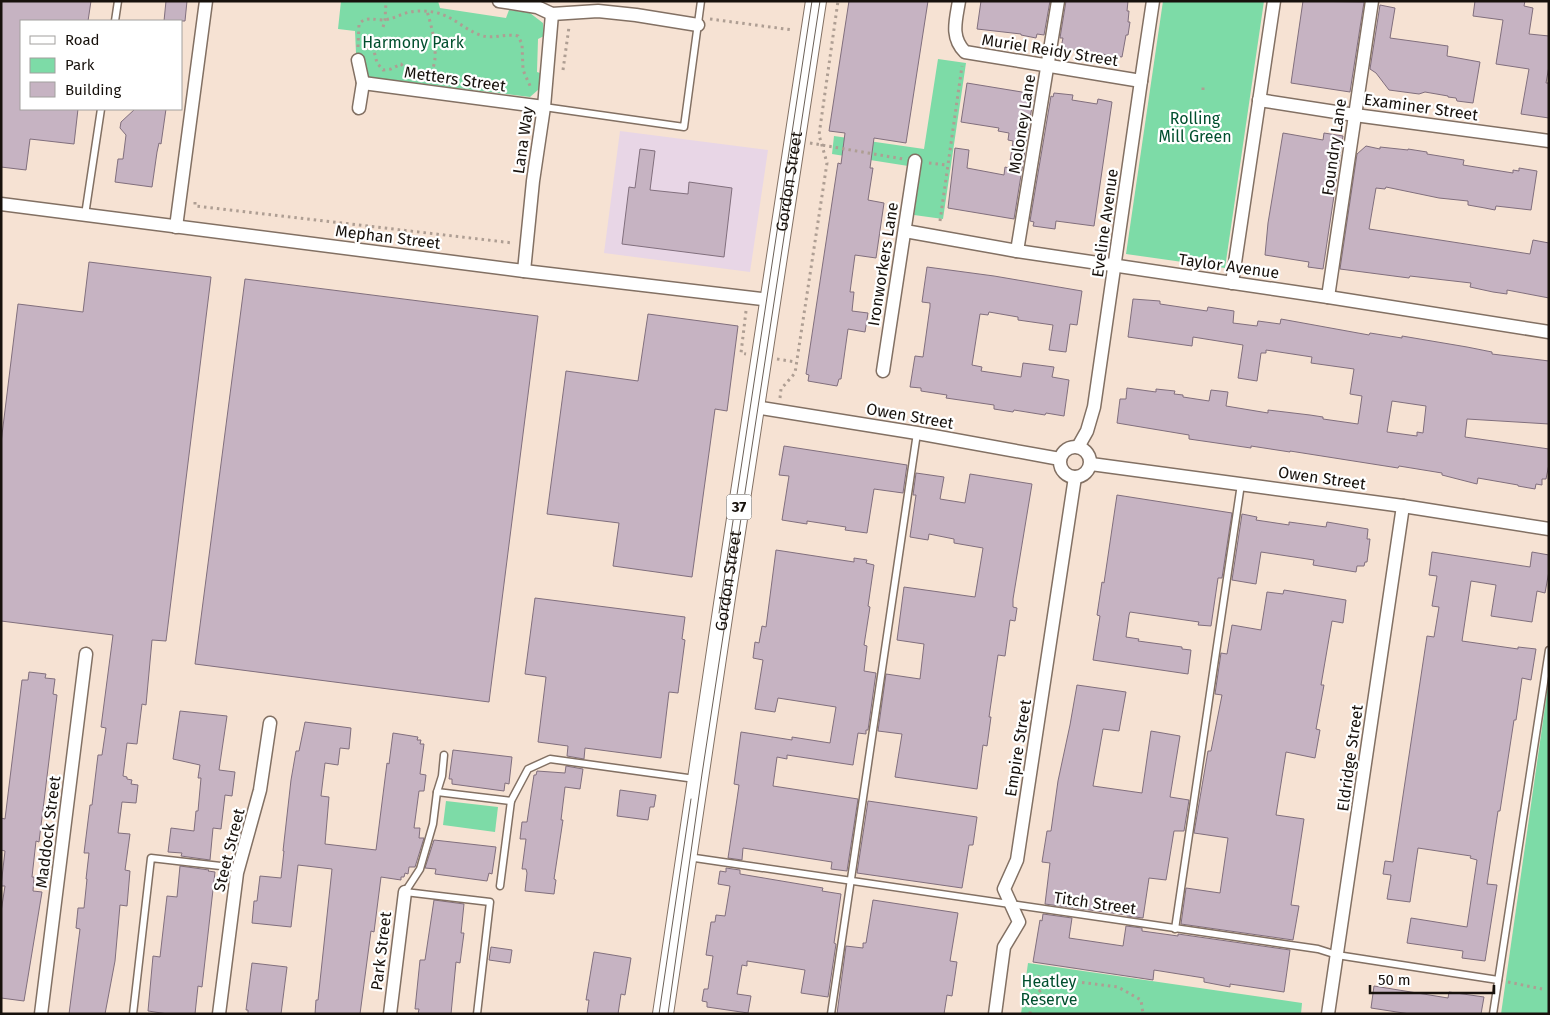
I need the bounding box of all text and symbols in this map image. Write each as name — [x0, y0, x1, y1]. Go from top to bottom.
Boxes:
legend — [20, 20, 182, 110]
street label: Muriel Reidy Street — [980, 30, 1120, 70]
text: Road — [65, 31, 100, 49]
park label: Harmony Park — [362, 33, 465, 52]
text: Park — [65, 56, 95, 74]
street label: Metters Street — [403, 62, 507, 96]
street label: Moloney Lane — [1005, 73, 1039, 175]
text: Building — [65, 81, 121, 99]
street label: Examiner Street — [1363, 90, 1479, 124]
street label: Foundry Lane — [1318, 97, 1350, 197]
street label: Lana Way — [509, 105, 537, 175]
park label: Rolling Mill Green — [1158, 109, 1232, 146]
street label: Gordon Street — [771, 130, 806, 233]
street label: Eveline Avenue — [1088, 167, 1122, 279]
street label: Ironworkers Lane — [864, 201, 902, 327]
street label: Mephan Street — [334, 221, 442, 253]
street label: Taylor Avenue — [1178, 250, 1280, 282]
street label: Owen Street — [865, 399, 955, 433]
street label: Owen Street — [1277, 462, 1367, 494]
road number: 37 — [726, 494, 752, 520]
street label: Gordon Street — [711, 529, 745, 632]
street label: Empire Street — [1001, 698, 1035, 798]
street label: Eldridge Street — [1333, 703, 1367, 812]
street label: Maddock Street — [32, 774, 64, 889]
street label: Steet Street — [209, 806, 249, 894]
street label: Titch Street — [1053, 888, 1138, 918]
street label: Park Street — [367, 910, 395, 991]
scale bar — [1370, 962, 1494, 994]
text: 50 m — [1378, 971, 1411, 989]
park label: Heatley Reserve — [1020, 972, 1078, 1009]

